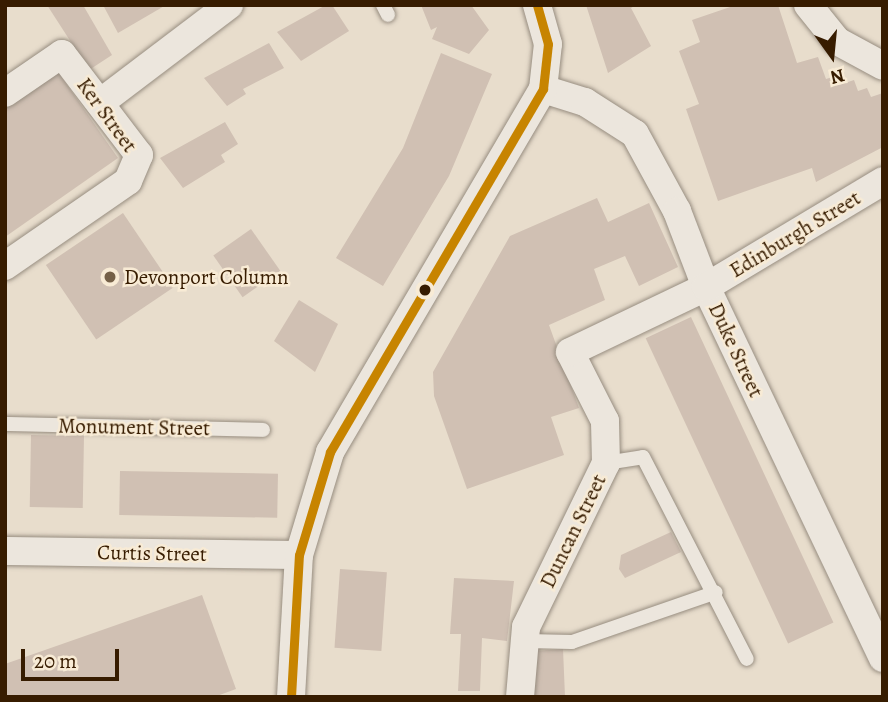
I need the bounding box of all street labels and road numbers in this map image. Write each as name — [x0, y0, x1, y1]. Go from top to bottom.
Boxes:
street label: Ker Street — [72, 73, 142, 157]
street label: Edinburgh Street — [725, 185, 865, 283]
street label: Duke Street — [703, 299, 769, 401]
street label: Monument Street — [58, 413, 210, 441]
street label: Duncan Street — [535, 470, 611, 592]
street label: Curtis Street — [97, 539, 207, 567]

